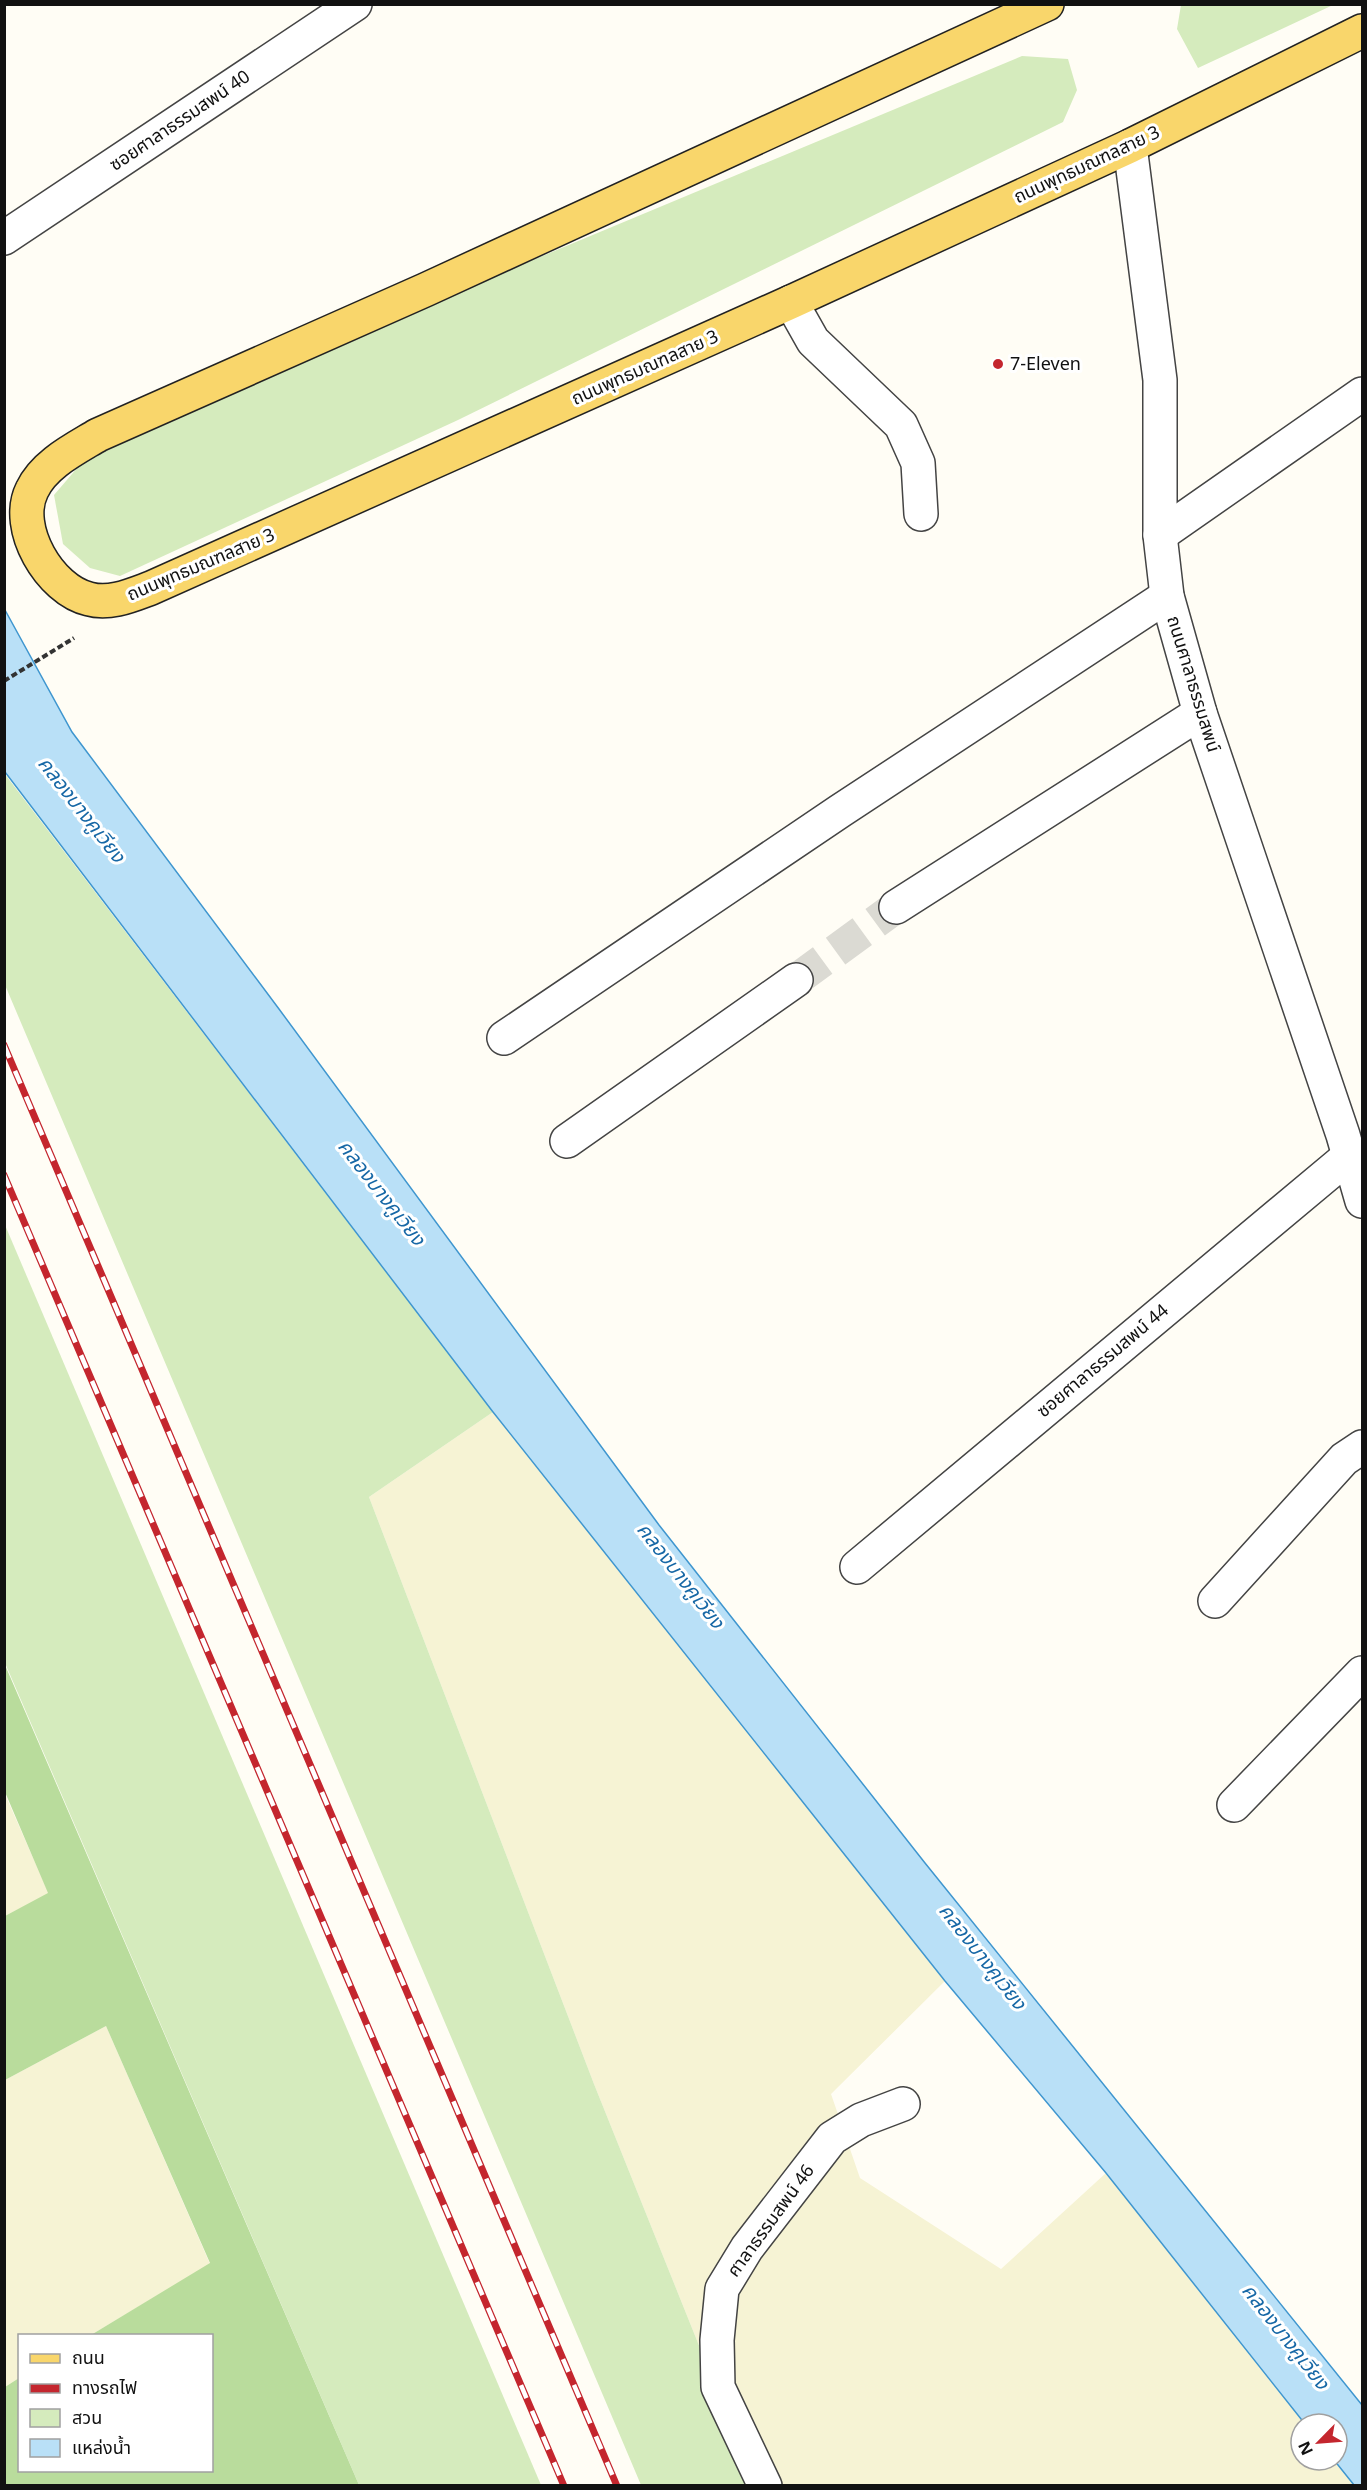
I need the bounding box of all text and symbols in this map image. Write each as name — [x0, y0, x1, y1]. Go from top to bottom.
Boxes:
street label: ซอยศาลาธรรมสพน์ 40 — [104, 64, 256, 178]
street label: ถนนพุทธมณฑลสาย 3 — [1010, 119, 1164, 211]
street label: ถนนพุทธมณฑลสาย 3 — [567, 323, 723, 413]
place label: 7-Eleven — [1010, 351, 1081, 378]
marker: 7-Eleven — [991, 357, 1005, 371]
street label: ถนนพุทธมณฑลสาย 3 — [123, 522, 279, 608]
street label: ถนนศาลาธรรมสพน์ — [1159, 612, 1227, 756]
water label: คลองบางคูเวียง — [30, 751, 133, 870]
water label: คลองบางคูเวียง — [330, 1134, 433, 1253]
street label: ซอยศาลาธรรมสพน์ 44 — [1031, 1298, 1175, 1424]
water label: คลองบางคูเวียง — [629, 1517, 732, 1636]
water label: คลองบางคูเวียง — [931, 1898, 1034, 2017]
street label: ศาลาธรรมสพน์ 46 — [721, 2159, 821, 2283]
water label: คลองบางคูเวียง — [1234, 2278, 1337, 2397]
legend — [18, 2334, 213, 2472]
text: ถนน — [72, 2345, 105, 2372]
text: ทางรถไฟ — [72, 2375, 137, 2402]
text: สวน — [72, 2405, 102, 2432]
north arrow — [1289, 2412, 1349, 2472]
text: แหล่งน้ำ — [72, 2435, 131, 2462]
text: N — [1293, 2437, 1320, 2459]

